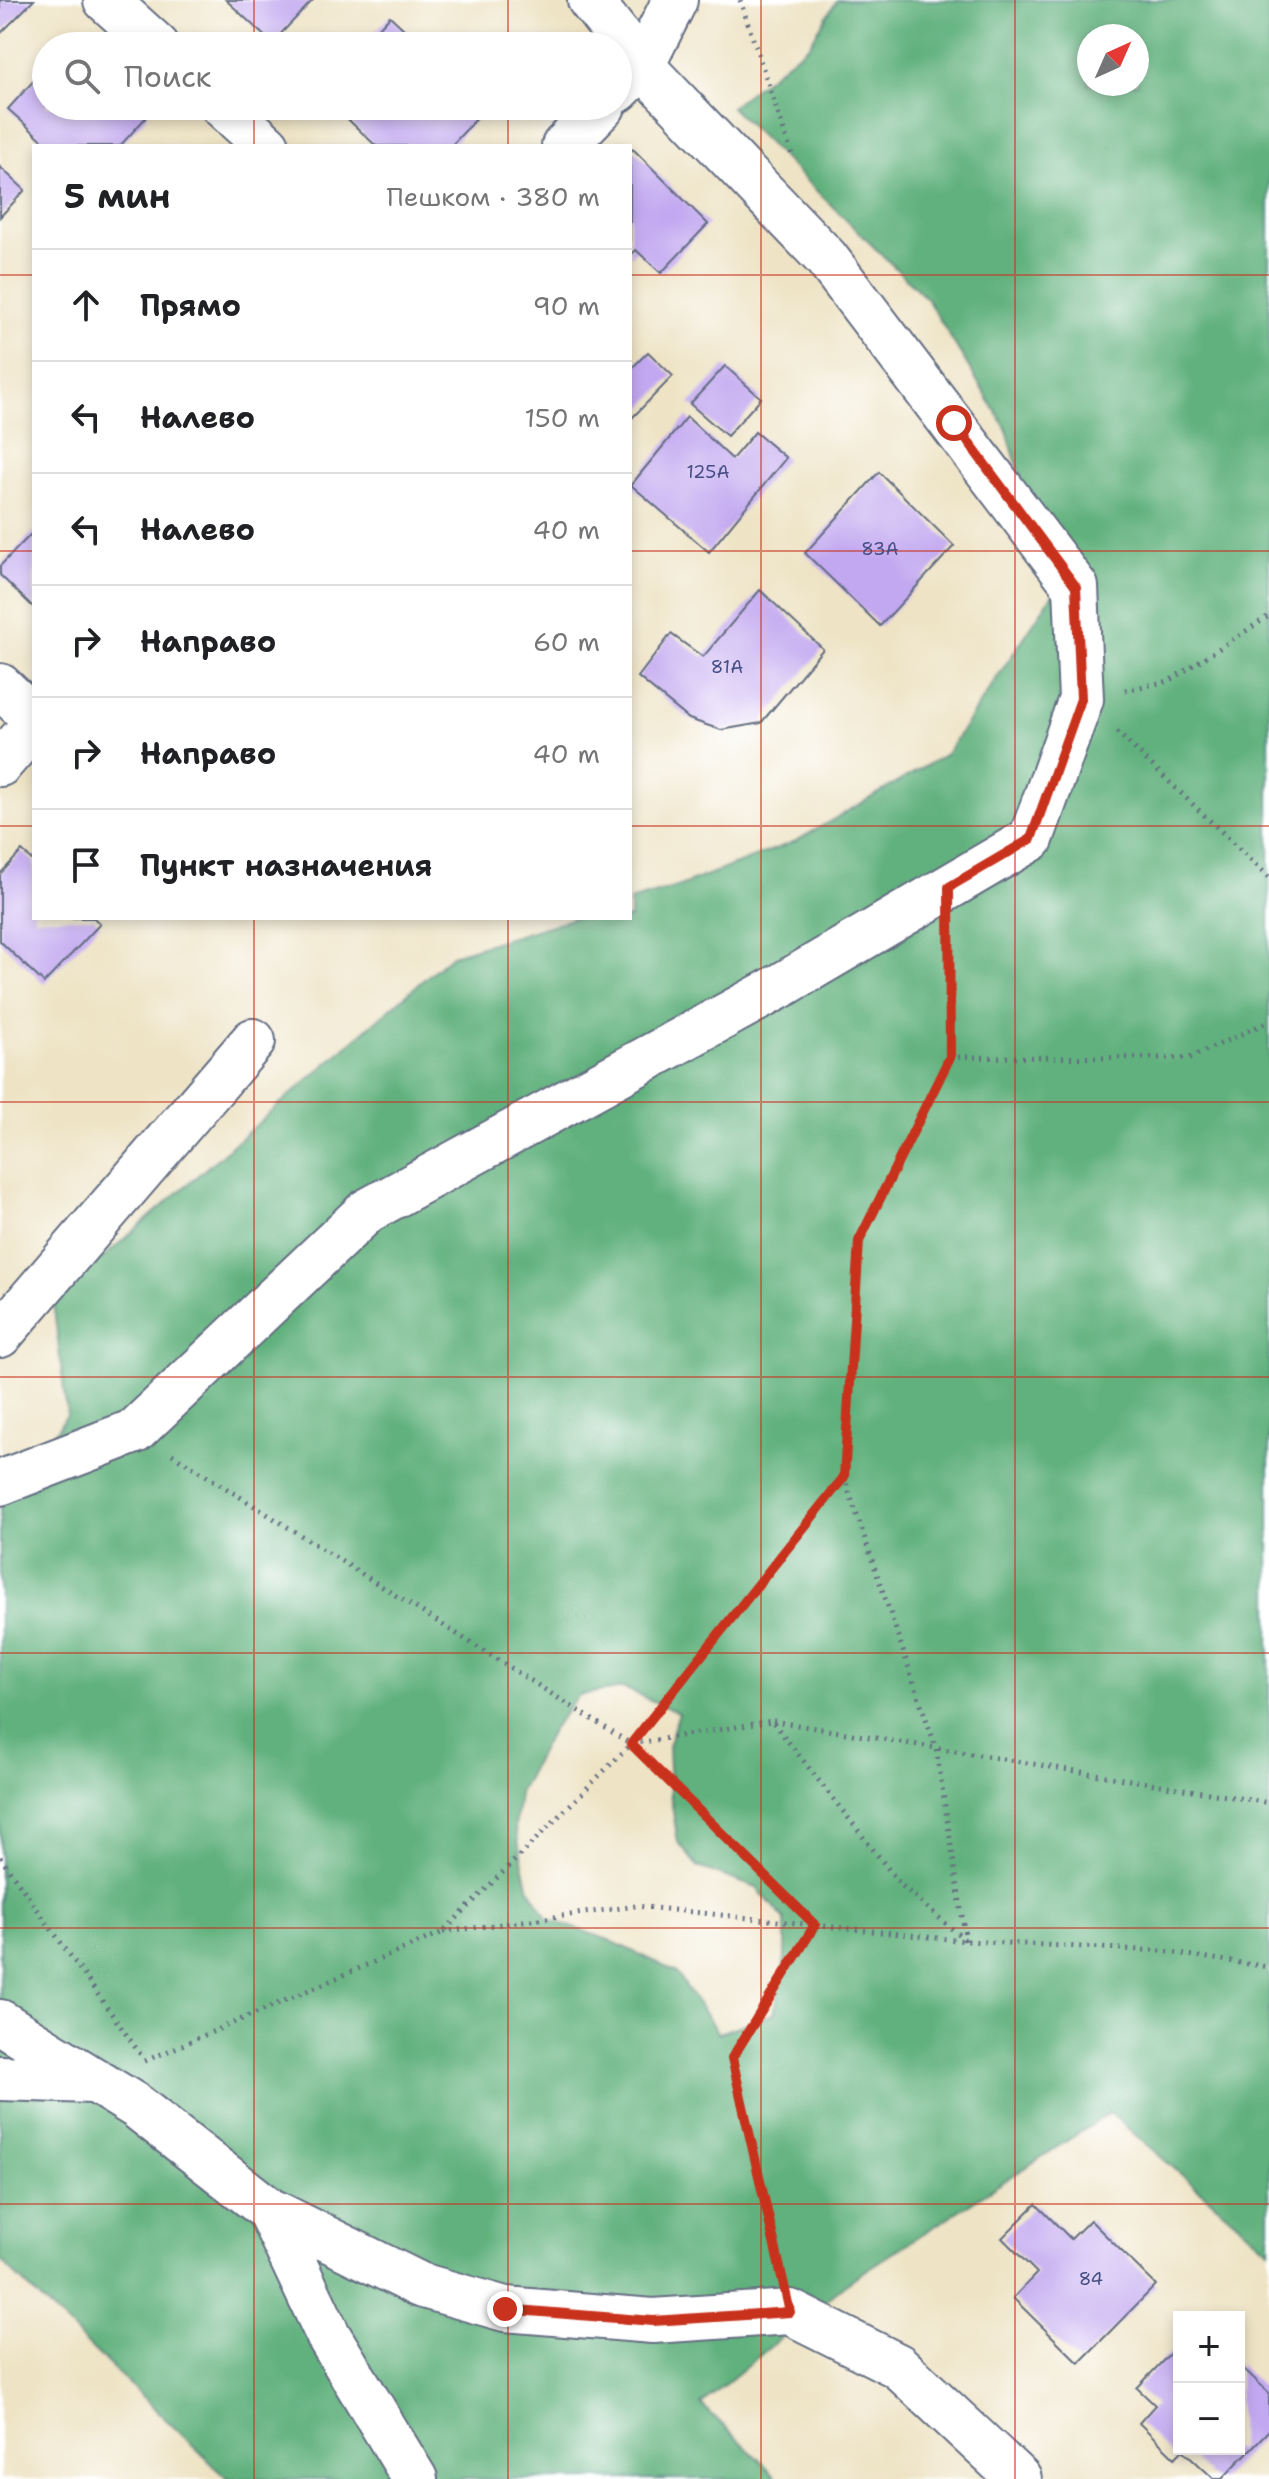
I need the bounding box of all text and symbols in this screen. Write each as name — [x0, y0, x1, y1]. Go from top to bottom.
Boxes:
north arrow — [1077, 24, 1149, 96]
search box — [32, 32, 632, 120]
icon: search — [60, 54, 104, 98]
text: Поиск — [124, 56, 212, 97]
text: 5 мин — [64, 173, 171, 219]
text: Пешком · 380 m — [387, 179, 600, 214]
icon: ahead — [64, 283, 108, 327]
text: Прямо — [140, 285, 241, 326]
text: 90 m — [533, 288, 600, 323]
icon: left — [64, 395, 108, 439]
text: Налево — [140, 397, 255, 438]
text: 150 m — [524, 400, 600, 435]
route start — [936, 405, 972, 441]
house number: 125А — [687, 460, 729, 484]
icon: left — [64, 507, 108, 551]
text: Налево — [140, 509, 255, 550]
text: 40 m — [533, 512, 600, 547]
house number: 83А — [861, 537, 899, 561]
icon: right — [64, 619, 108, 663]
text: Направо — [140, 621, 276, 662]
text: 60 m — [533, 624, 600, 659]
house number: 81А — [711, 655, 743, 679]
icon: right — [64, 731, 108, 775]
text: Направо — [140, 733, 276, 774]
text: 40 m — [533, 736, 600, 771]
icon: arrive — [64, 843, 108, 887]
text: Пункт назначения — [140, 845, 432, 886]
house number: 84 — [1079, 2267, 1103, 2291]
route end — [487, 2291, 523, 2327]
map controls — [1173, 2311, 1245, 2455]
button: + — [1173, 2311, 1245, 2383]
button: − — [1173, 2383, 1245, 2455]

